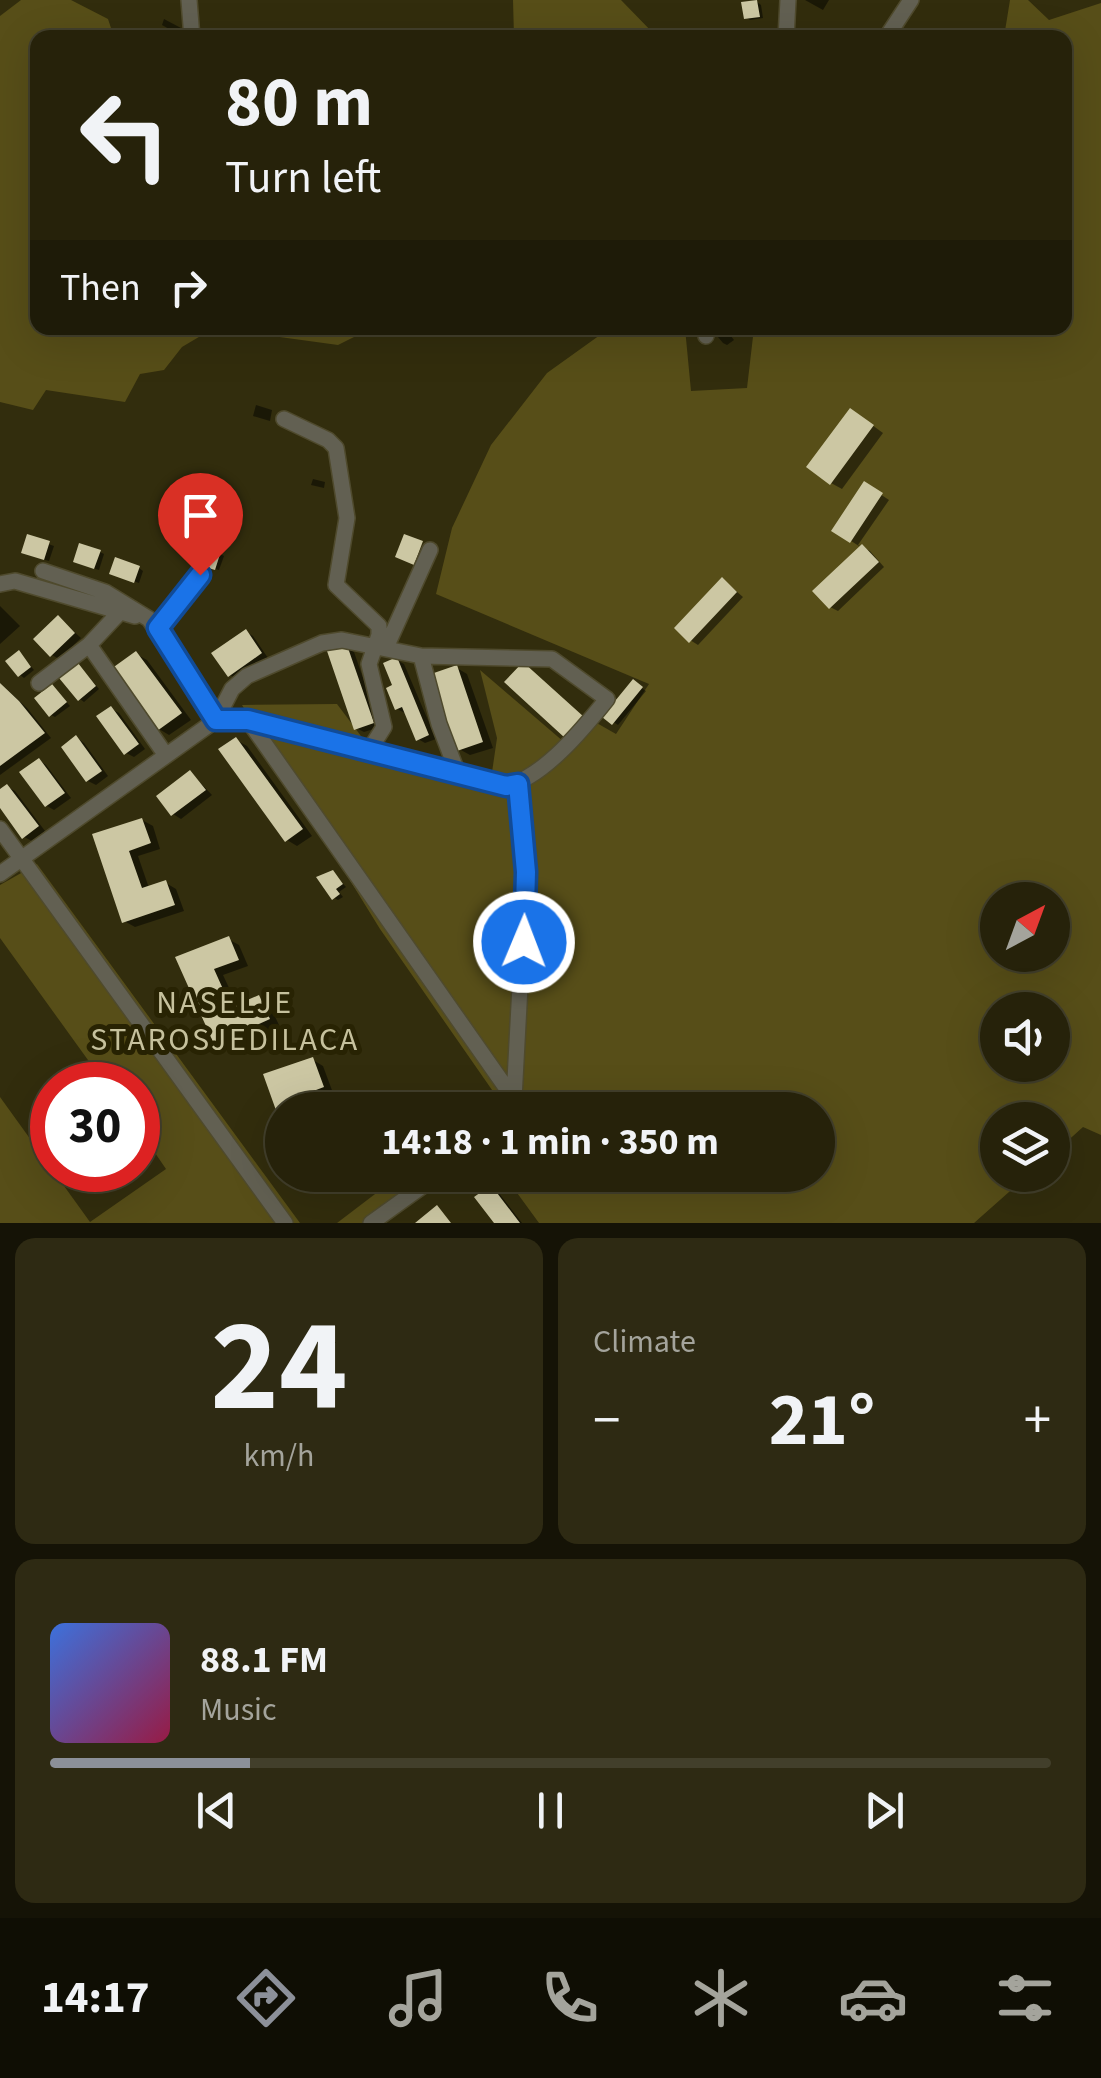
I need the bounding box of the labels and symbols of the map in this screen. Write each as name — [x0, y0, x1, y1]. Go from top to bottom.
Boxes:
pin — [158, 473, 243, 576]
north arrow — [980, 882, 1070, 972]
position arrow — [472, 890, 576, 994]
district label: NASELJE STAROSJEDILACA — [90, 980, 360, 1063]
speed limit sign: 30 — [30, 1062, 160, 1192]

